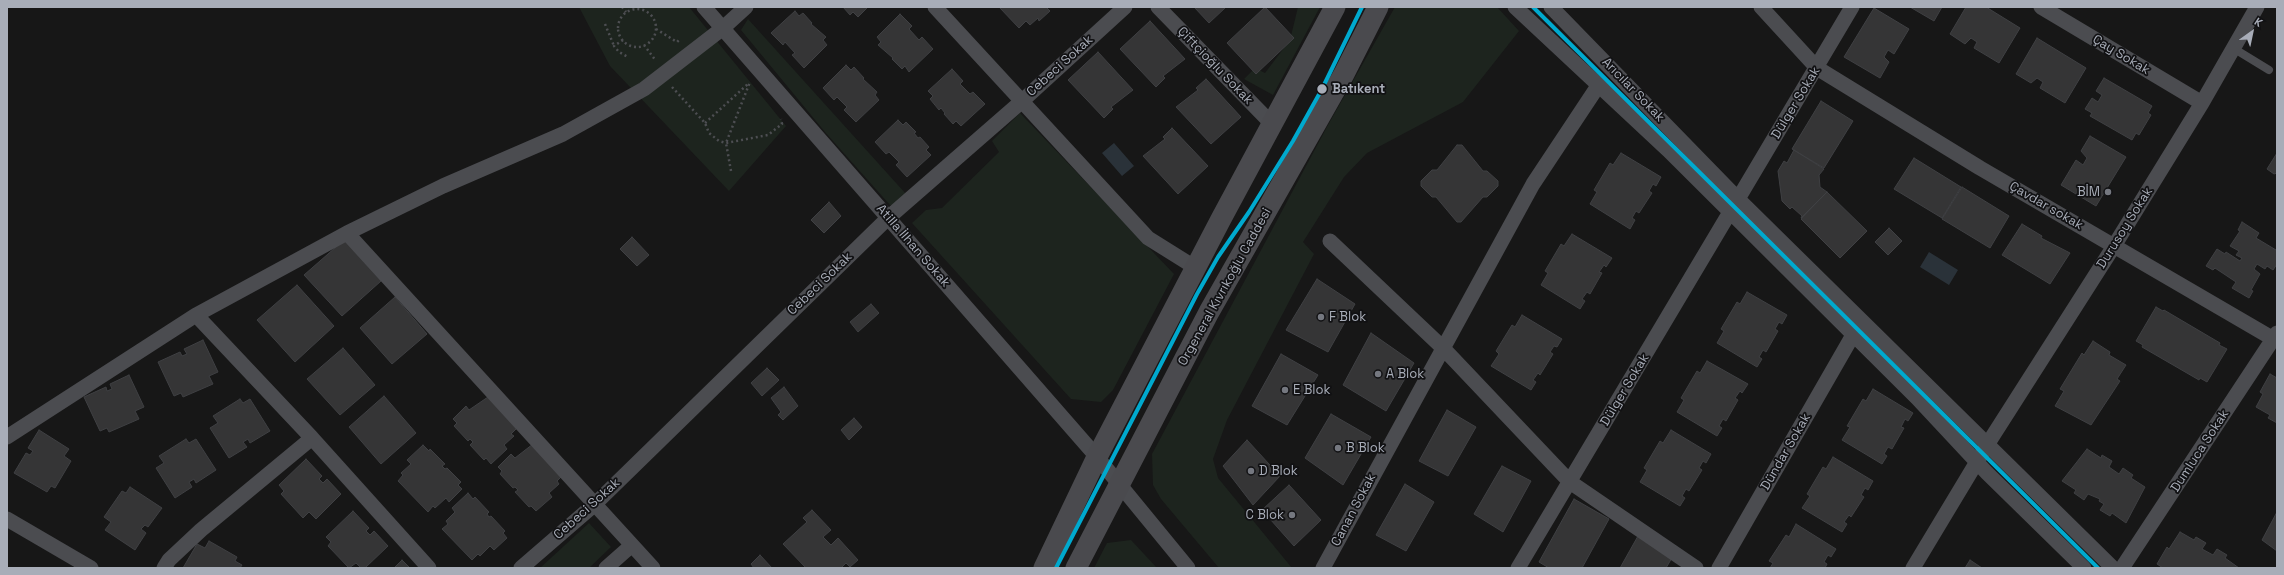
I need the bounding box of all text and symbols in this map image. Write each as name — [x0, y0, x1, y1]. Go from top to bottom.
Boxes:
north arrow — [2232, 12, 2272, 52]
text: K — [2252, 14, 2265, 30]
street label: Çiftçioğlu Sokak — [1174, 24, 1256, 108]
street label: Cebeci Sokak — [1024, 32, 1096, 100]
street label: Çay Sokak — [2089, 32, 2153, 78]
street label: Arıcılar Sokak — [1598, 55, 1668, 125]
street label: Dülger Sokak — [1768, 64, 1824, 142]
place label: Batıkent — [1332, 81, 1385, 97]
marker: Batıkent — [1315, 82, 1329, 96]
street label: Çavdar sokak — [2006, 179, 2086, 233]
place label: BİM — [2077, 184, 2100, 200]
street label: Durusoy Sokak — [2094, 184, 2156, 272]
marker: BİM — [2103, 187, 2113, 197]
street label: Atilla İlhan Sokak — [873, 201, 953, 291]
street label: Orgeneral Kıvrıkoğlu Caddesi — [1175, 206, 1275, 368]
street label: Cebeci Sokak — [784, 249, 856, 319]
place label: F Blok — [1329, 309, 1366, 325]
marker: F Blok — [1316, 312, 1326, 322]
street label: Dülger Sokak — [1597, 351, 1653, 429]
place label: A Blok — [1386, 366, 1424, 382]
marker: A Blok — [1373, 369, 1383, 379]
place label: E Blok — [1293, 382, 1330, 398]
marker: E Blok — [1280, 385, 1290, 395]
street label: Dumluca Sokak — [2168, 407, 2232, 495]
street label: Dündar Sokak — [1758, 411, 1814, 493]
place label: B Blok — [1346, 440, 1385, 456]
marker: B Blok — [1333, 443, 1343, 453]
place label: D Blok — [1259, 463, 1298, 479]
marker: D Blok — [1246, 466, 1256, 476]
street label: Canan Sokak — [1328, 471, 1380, 549]
street label: Cebeci Sokak — [551, 475, 623, 543]
place label: C Blok — [1246, 507, 1284, 523]
marker: C Blok — [1287, 510, 1297, 520]

